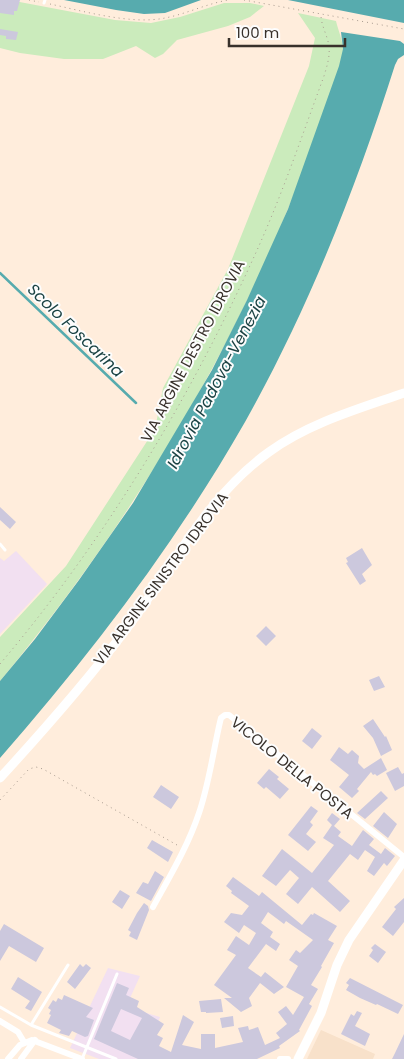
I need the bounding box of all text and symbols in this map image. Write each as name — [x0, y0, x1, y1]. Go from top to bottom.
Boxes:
scale bar — [229, 15, 345, 47]
text: 100 m — [236, 22, 279, 43]
street label: VIA ARGINE DESTRO IDROVIA — [135, 256, 250, 446]
water label: Scolo Foscarina — [22, 278, 129, 383]
water label: Idrovia Padova-Venezia — [161, 292, 272, 472]
street label: VIA ARGINE SINISTRO IDROVIA — [88, 488, 233, 670]
street label: VICOLO DELLA POSTA — [227, 712, 358, 824]

